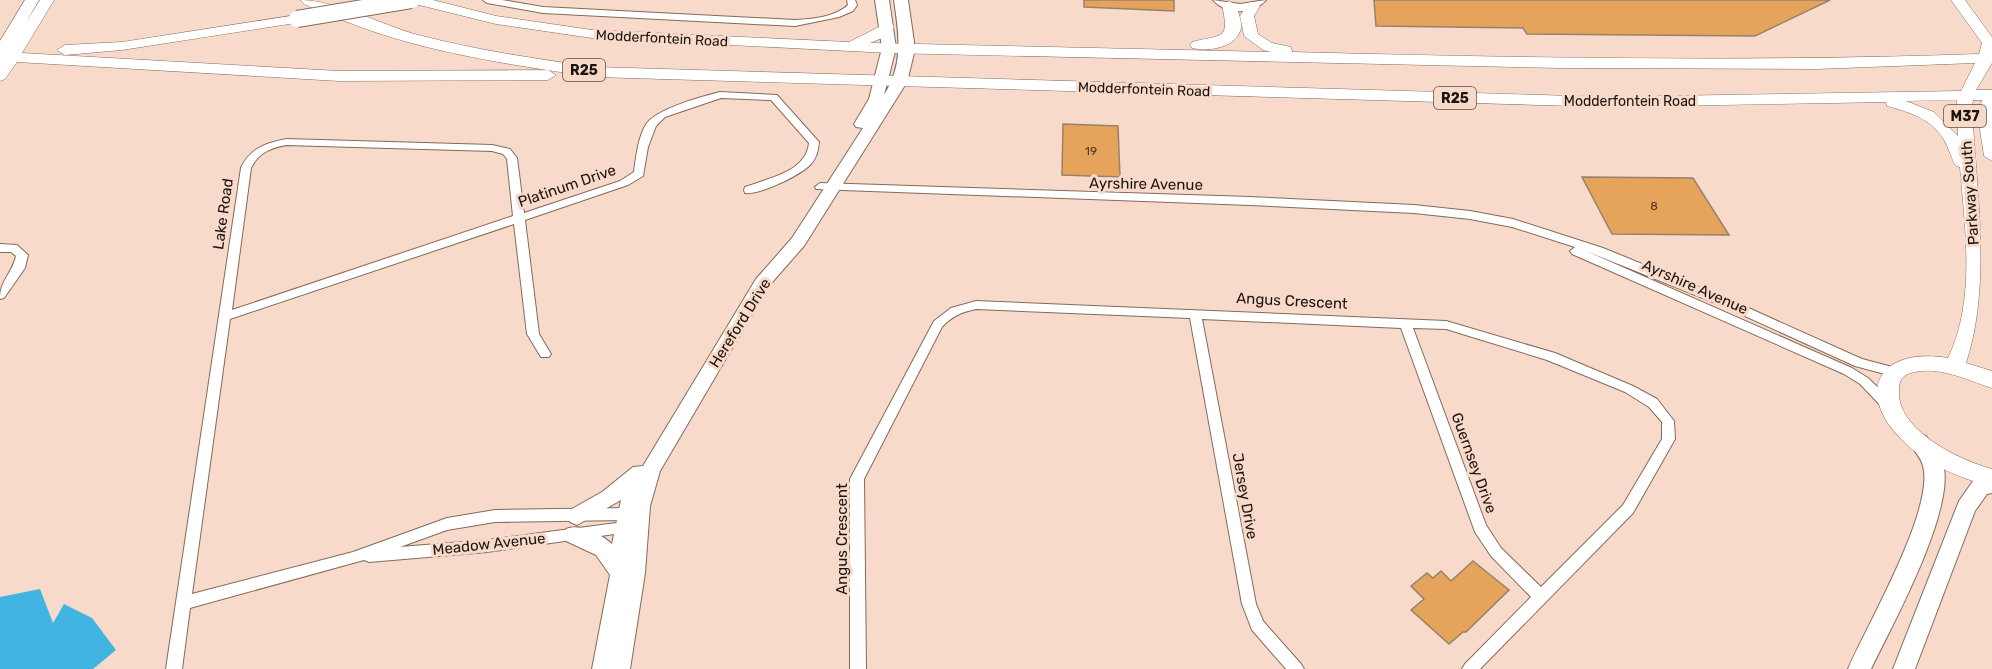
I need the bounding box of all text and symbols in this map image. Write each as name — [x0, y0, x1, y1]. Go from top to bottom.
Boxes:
street label: Modderfontein Road — [595, 27, 729, 50]
road number: R25 — [563, 59, 605, 81]
street label: Modderfontein Road — [1077, 79, 1210, 100]
road number: R25 — [1434, 87, 1476, 109]
street label: Modderfontein Road — [1564, 93, 1696, 110]
road number: M37 — [1944, 105, 1986, 127]
street label: Parkway South — [1957, 140, 1983, 246]
house number: 19 — [1085, 144, 1097, 158]
street label: Platinum Drive — [516, 161, 618, 211]
street label: Ayrshire Avenue — [1089, 174, 1203, 194]
street label: Lake Road — [209, 177, 237, 251]
house number: 8 — [1650, 199, 1658, 213]
street label: Ayrshire Avenue — [1639, 256, 1751, 318]
street label: Hereford Drive — [705, 275, 775, 371]
street label: Angus Crescent — [1236, 289, 1348, 313]
street label: Guernsey Drive — [1447, 410, 1501, 516]
street label: Jersey Drive — [1229, 452, 1261, 540]
street label: Angus Crescent — [833, 483, 851, 595]
street label: Meadow Avenue — [432, 529, 546, 559]

